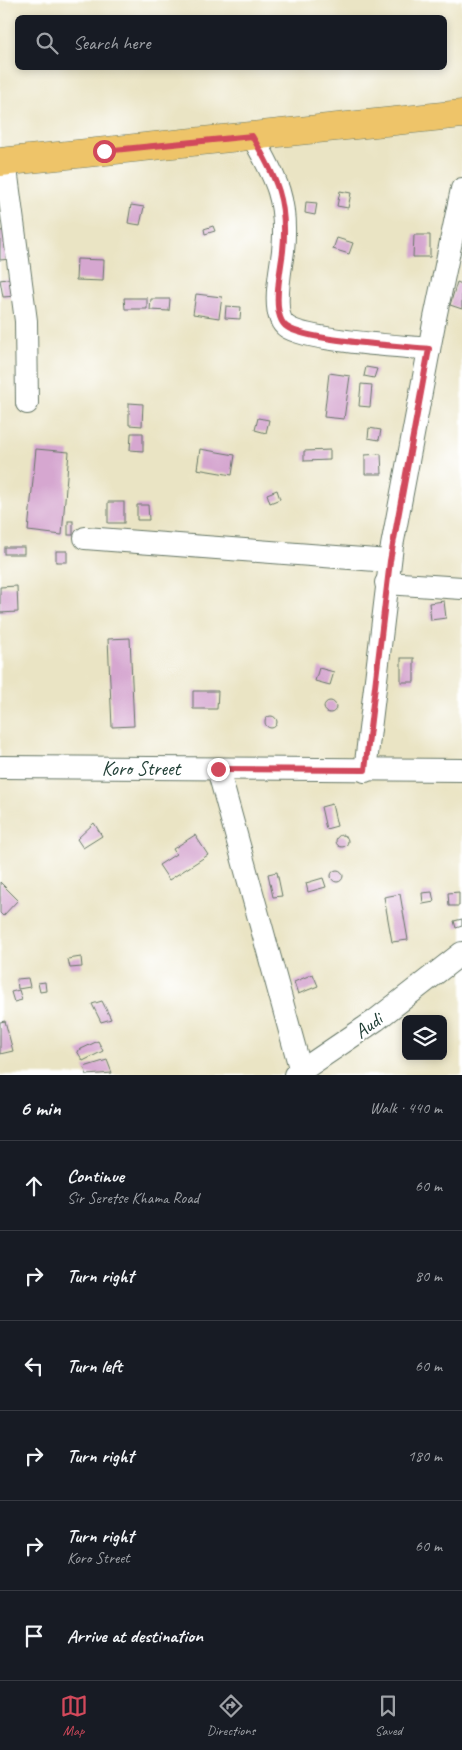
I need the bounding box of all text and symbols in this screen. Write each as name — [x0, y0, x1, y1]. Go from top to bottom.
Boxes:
search box — [15, 15, 447, 70]
icon: search — [33, 29, 61, 57]
text: Search here — [73, 31, 150, 55]
route start — [93, 140, 116, 163]
street label: Koro Street — [102, 756, 183, 781]
route end — [207, 758, 230, 781]
street label: Audi — [349, 1005, 389, 1044]
map controls — [402, 1015, 447, 1060]
button: layers — [402, 1015, 447, 1060]
text: 6 min — [20, 1095, 61, 1121]
text: Walk · 440 m — [370, 1098, 442, 1118]
text: Continue — [67, 1164, 124, 1188]
icon: ahead — [20, 1172, 48, 1200]
text: 60 m — [415, 1176, 442, 1196]
text: Sir Seretse Khama Road — [67, 1188, 199, 1208]
icon: right — [20, 1262, 48, 1290]
text: Turn right — [67, 1264, 134, 1288]
text: 80 m — [415, 1266, 442, 1286]
icon: left — [20, 1352, 48, 1380]
text: Turn left — [67, 1354, 122, 1378]
text: 60 m — [415, 1356, 442, 1376]
icon: right — [20, 1442, 48, 1470]
text: Turn right — [67, 1444, 134, 1468]
text: 180 m — [408, 1446, 442, 1466]
text: Turn right — [67, 1524, 134, 1548]
icon: right — [20, 1532, 48, 1560]
text: 60 m — [415, 1536, 442, 1556]
text: Koro Street — [67, 1548, 130, 1568]
icon: arrive — [20, 1622, 48, 1650]
text: Arrive at destination — [67, 1624, 203, 1648]
tab: Map — [60, 1692, 88, 1739]
tab: Directions — [207, 1692, 255, 1739]
tab: Saved — [374, 1692, 402, 1739]

